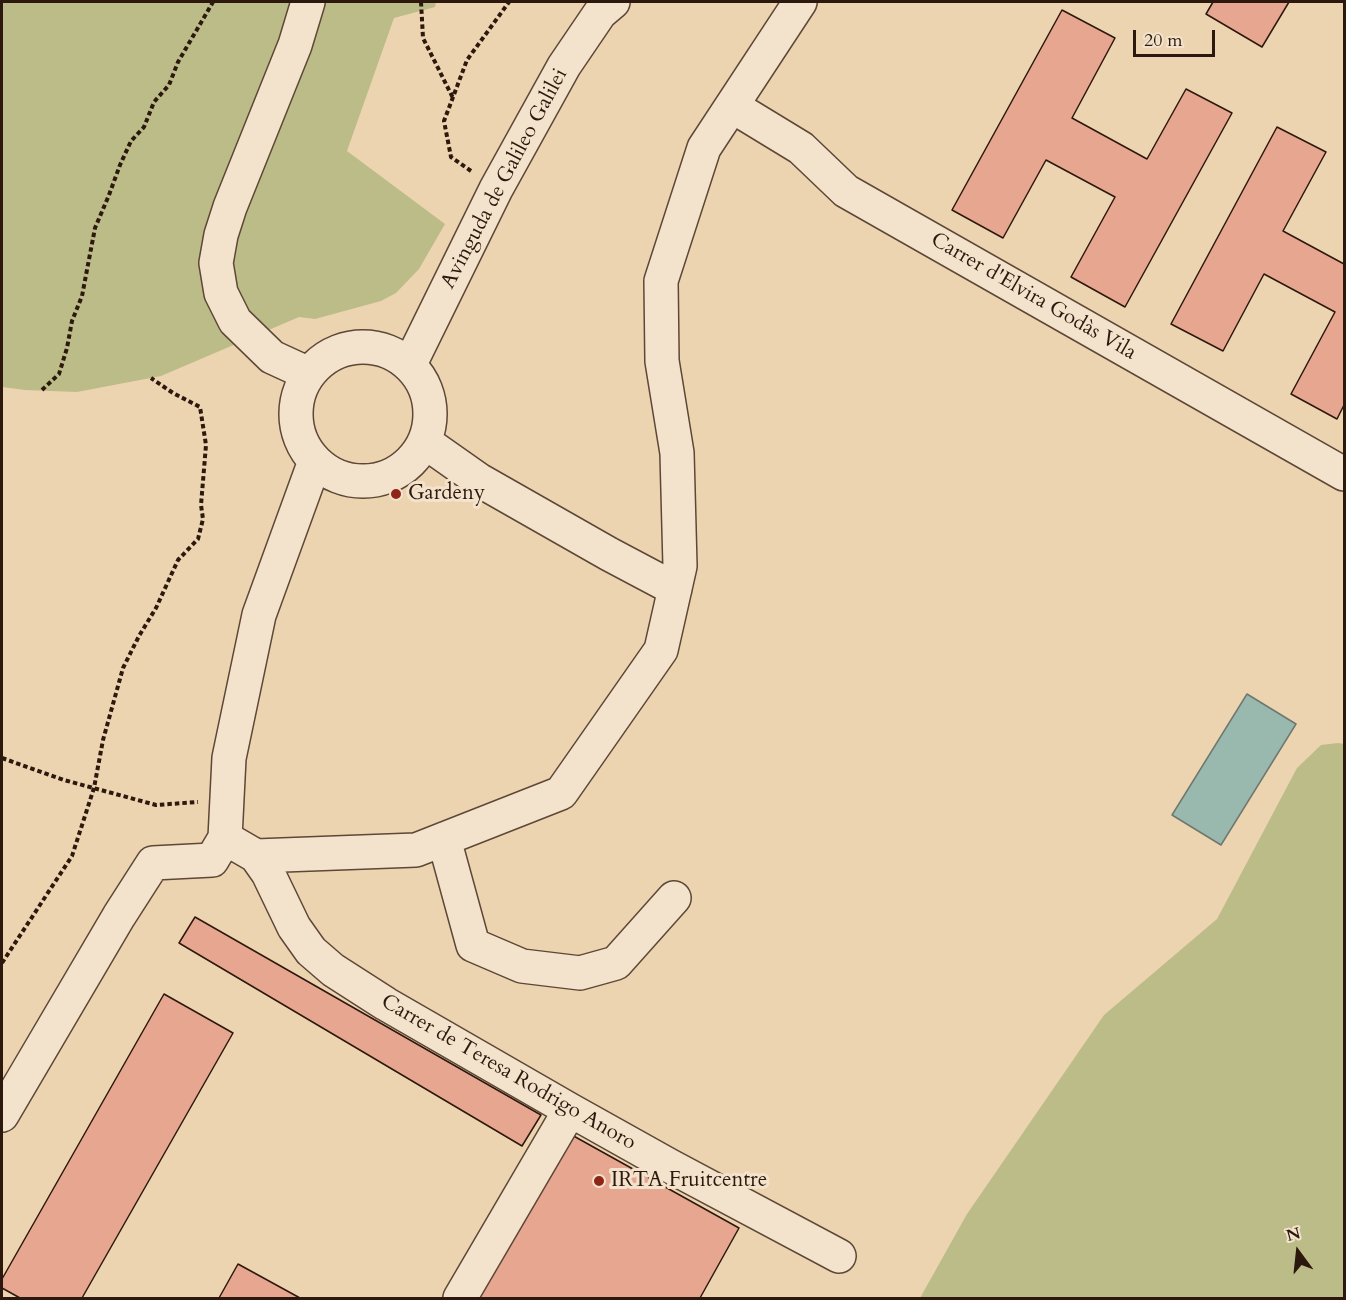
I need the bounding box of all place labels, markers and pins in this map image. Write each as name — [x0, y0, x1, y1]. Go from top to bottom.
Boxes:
place label: Gardeny — [408, 481, 485, 507]
marker: Gardeny — [389, 487, 403, 501]
place label: IRTA Fruitcentre — [611, 1168, 767, 1194]
marker: IRTA Fruitcentre — [592, 1174, 606, 1188]

